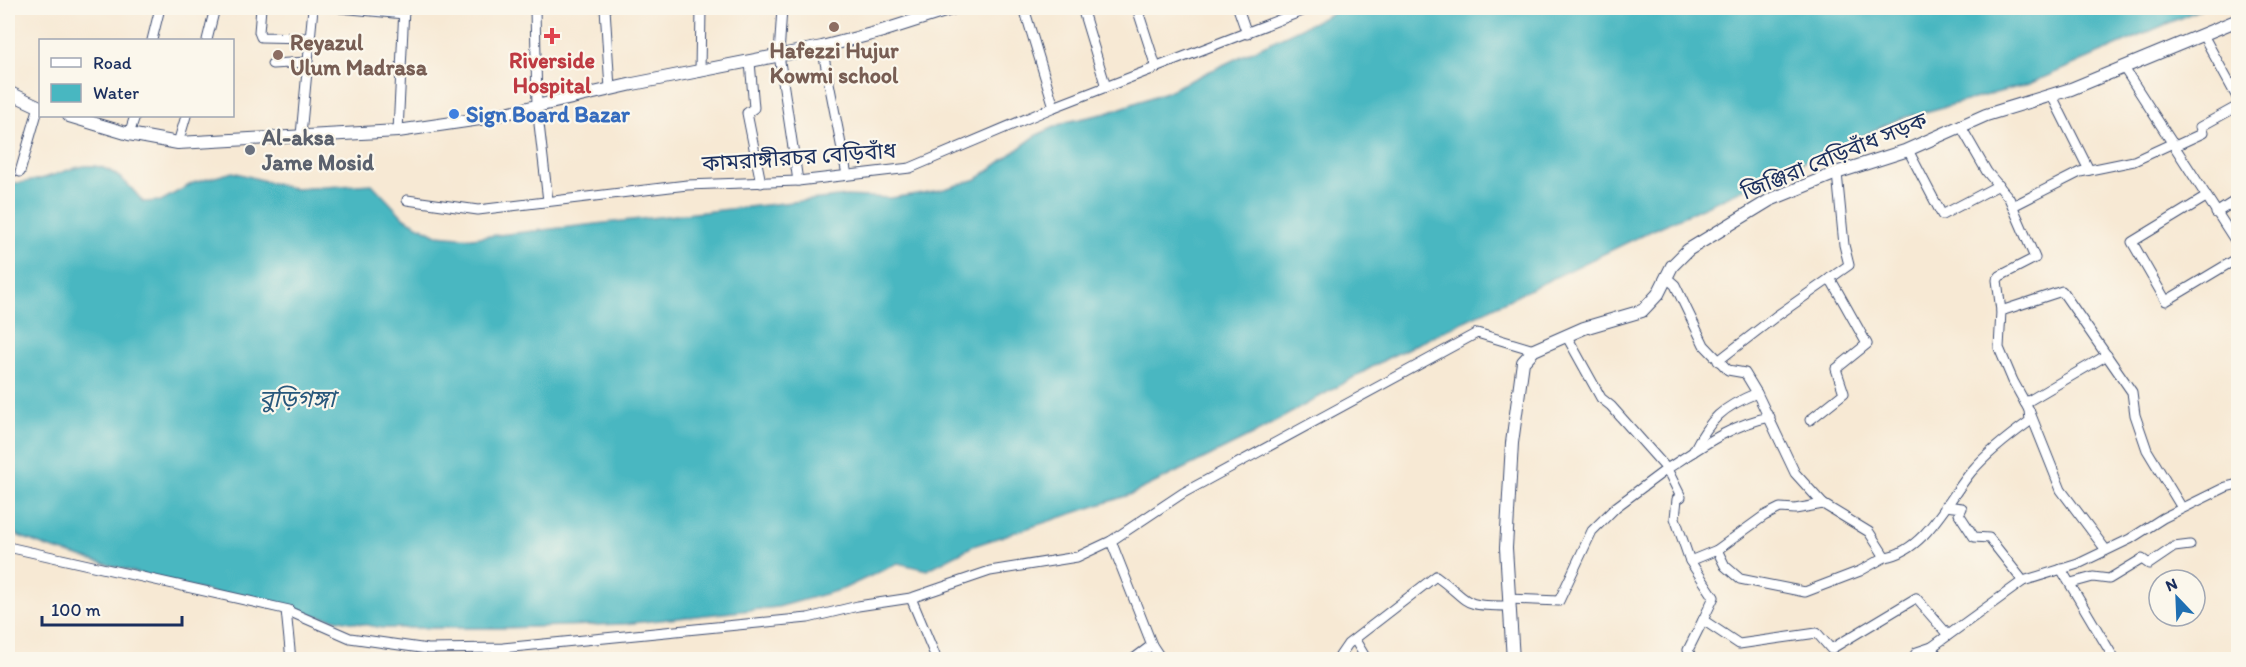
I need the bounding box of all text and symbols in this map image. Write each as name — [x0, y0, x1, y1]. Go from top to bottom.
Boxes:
marker: Hafezzi Hujur Kowmi school — [827, 20, 841, 34]
marker: Riverside Hospital — [543, 27, 561, 45]
place label: Reyazul Ulum Madrasa — [290, 29, 428, 81]
place label: Hafezzi Hujur Kowmi school — [769, 37, 899, 89]
legend — [39, 39, 234, 117]
place label: Riverside Hospital — [509, 47, 595, 99]
marker: Reyazul Ulum Madrasa — [271, 48, 285, 62]
text: Road — [93, 52, 132, 74]
text: Water — [93, 82, 139, 104]
place label: Sign Board Bazar — [466, 101, 631, 128]
street label: জিঞ্জিরা বেড়িবাঁধ সড়ক — [1736, 106, 1931, 206]
marker: Sign Board Bazar — [447, 107, 461, 121]
place label: Al-aksa Jame Mosid — [261, 124, 375, 176]
street label: কামরাঙ্গীরচর বেড়িবাঁধ — [700, 137, 898, 177]
marker: Al-aksa Jame Mosid — [243, 143, 257, 157]
water label: বুড়িগঙ্গা — [259, 384, 340, 413]
north arrow — [2147, 568, 2207, 628]
text: N — [2163, 574, 2180, 596]
scale bar — [42, 589, 182, 627]
text: 100 m — [51, 599, 101, 621]

